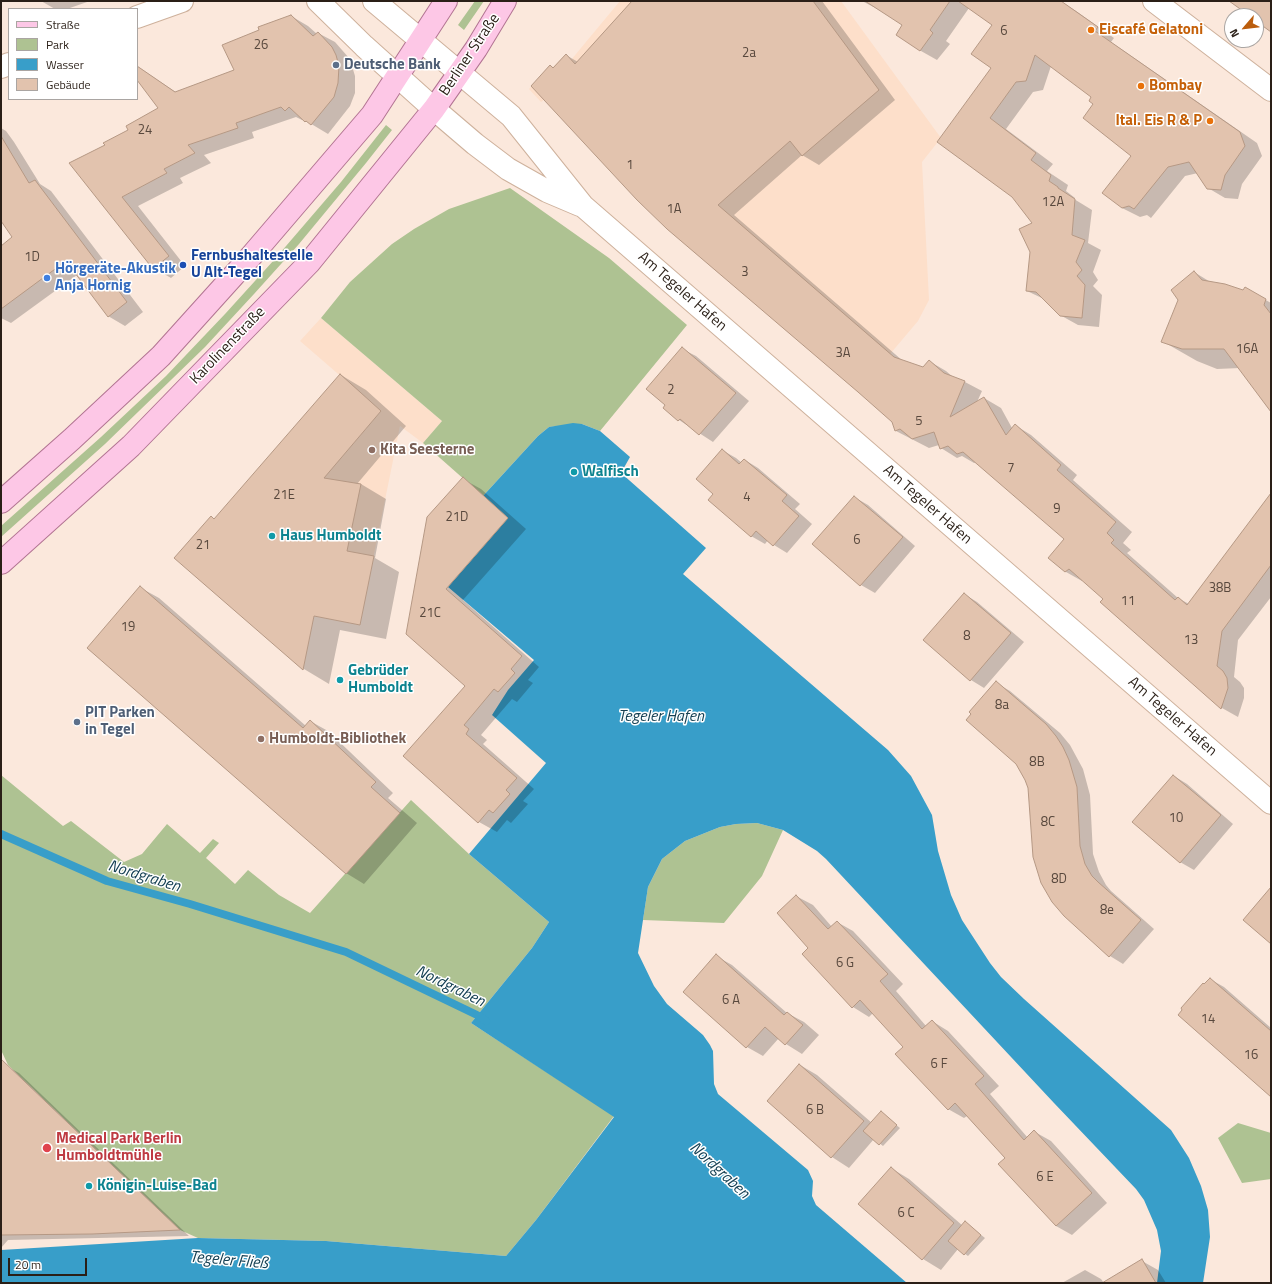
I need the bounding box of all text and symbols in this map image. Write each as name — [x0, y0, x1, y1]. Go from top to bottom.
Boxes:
legend — [8, 8, 138, 100]
north arrow — [1224, 8, 1264, 48]
street label: Berliner Straße — [436, 11, 504, 99]
text: Straße — [46, 15, 80, 34]
place label: Eiscafé Gelatoni — [1099, 21, 1203, 39]
house number: 6 — [1000, 24, 1008, 40]
marker: Eiscafé Gelatoni — [1086, 25, 1096, 35]
text: N — [1225, 26, 1243, 40]
text: Park — [46, 35, 69, 54]
house number: 26 — [254, 38, 268, 54]
house number: 2a — [742, 46, 756, 62]
text: Wasser — [46, 55, 84, 74]
place label: Deutsche Bank — [344, 56, 441, 74]
marker: Deutsche Bank — [331, 60, 341, 70]
text: Gebäude — [46, 75, 91, 94]
place label: Bombay — [1149, 77, 1202, 95]
marker: Bombay — [1136, 81, 1146, 91]
place label: Ital. Eis R & P — [1116, 112, 1202, 130]
marker: Ital. Eis R & P — [1205, 116, 1215, 126]
house number: 24 — [138, 123, 152, 139]
house number: 1 — [626, 158, 634, 174]
house number: 12A — [1042, 195, 1064, 211]
house number: 1A — [666, 202, 682, 218]
place label: Fernbushaltestelle U Alt-Tegel — [191, 247, 313, 282]
street label: Am Tegeler Hafen — [634, 249, 730, 335]
house number: 1D — [24, 250, 40, 266]
place label: Hörgeräte-Akustik Anja Hornig — [55, 260, 176, 295]
marker: Fernbushaltestelle U Alt-Tegel — [178, 260, 188, 270]
house number: 3 — [741, 265, 749, 281]
marker: Hörgeräte-Akustik Anja Hornig — [42, 273, 52, 283]
street label: Karolinenstraße — [187, 304, 269, 388]
house number: 16A — [1236, 342, 1258, 358]
house number: 3A — [835, 346, 851, 362]
house number: 2 — [667, 383, 675, 399]
house number: 5 — [915, 414, 923, 430]
place label: Kita Seesterne — [380, 441, 474, 459]
marker: Kita Seesterne — [367, 445, 377, 455]
house number: 7 — [1007, 461, 1015, 477]
street label: Am Tegeler Hafen — [879, 462, 975, 548]
place label: Walfisch — [582, 463, 639, 481]
marker: Walfisch — [569, 467, 579, 477]
house number: 21E — [273, 488, 295, 504]
house number: 4 — [743, 490, 751, 506]
house number: 9 — [1053, 502, 1061, 518]
house number: 21D — [446, 510, 468, 526]
place label: Haus Humboldt — [280, 527, 381, 545]
marker: Haus Humboldt — [267, 531, 277, 541]
house number: 6 — [853, 533, 861, 549]
house number: 21 — [196, 538, 210, 554]
house number: 38B — [1209, 581, 1231, 597]
house number: 11 — [1121, 594, 1135, 610]
house number: 21C — [419, 606, 441, 622]
house number: 19 — [121, 620, 135, 636]
house number: 8 — [963, 629, 971, 645]
house number: 13 — [1184, 633, 1198, 649]
place label: Gebrüder Humboldt — [348, 662, 413, 697]
street label: Am Tegeler Hafen — [1124, 674, 1220, 760]
marker: Gebrüder Humboldt — [335, 675, 345, 685]
house number: 8a — [995, 698, 1009, 714]
place label: PIT Parken in Tegel — [85, 704, 155, 739]
water label: Tegeler Hafen — [618, 707, 704, 727]
marker: PIT Parken in Tegel — [72, 717, 82, 727]
place label: Humboldt-Bibliothek — [269, 730, 406, 748]
marker: Humboldt-Bibliothek — [256, 734, 266, 744]
house number: 8B — [1029, 755, 1045, 771]
house number: 10 — [1169, 811, 1183, 827]
house number: 8C — [1041, 815, 1055, 831]
water label: Nordgraben — [106, 857, 182, 897]
house number: 8D — [1051, 872, 1067, 888]
house number: 8e — [1100, 903, 1114, 919]
house number: 6 G — [836, 956, 854, 972]
water label: Nordgraben — [412, 962, 488, 1012]
house number: 6 A — [722, 993, 740, 1009]
house number: 14 — [1201, 1012, 1215, 1028]
house number: 16 — [1244, 1048, 1258, 1064]
house number: 6 F — [931, 1057, 947, 1073]
house number: 6 B — [806, 1103, 824, 1119]
place label: Medical Park Berlin Humboldtmühle — [56, 1130, 182, 1165]
water label: Nordgraben — [685, 1139, 753, 1203]
marker: Medical Park Berlin Humboldtmühle — [41, 1142, 53, 1154]
house number: 6 E — [1036, 1170, 1054, 1186]
place label: Königin-Luise-Bad — [97, 1177, 217, 1195]
marker: Königin-Luise-Bad — [84, 1181, 94, 1191]
house number: 6 C — [897, 1206, 915, 1222]
water label: Tegeler Fließ — [189, 1248, 269, 1274]
scale bar — [10, 1250, 89, 1276]
text: 20 m — [15, 1255, 41, 1274]

